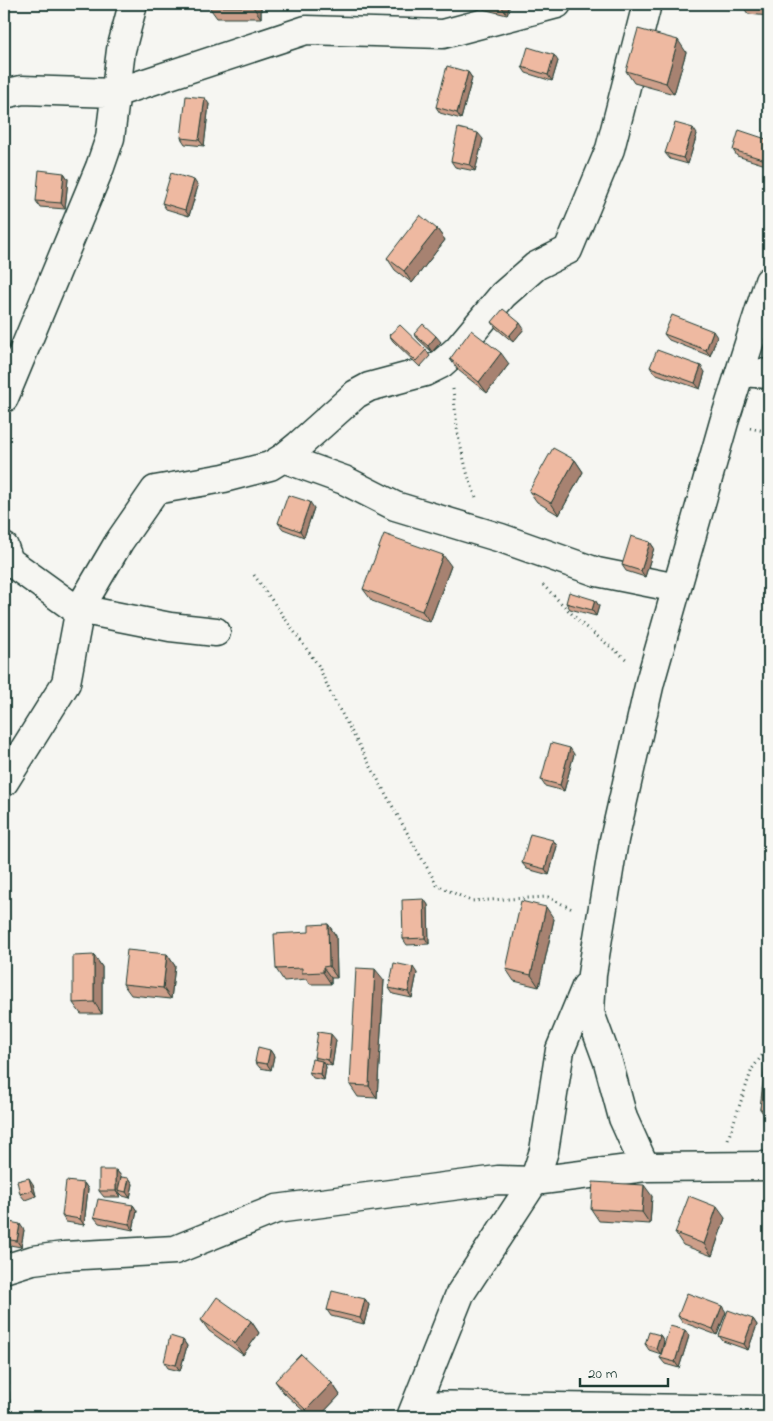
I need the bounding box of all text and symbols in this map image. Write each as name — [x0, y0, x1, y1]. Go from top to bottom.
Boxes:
scale bar — [580, 1356, 668, 1388]
text: 20 m — [588, 1363, 618, 1385]

